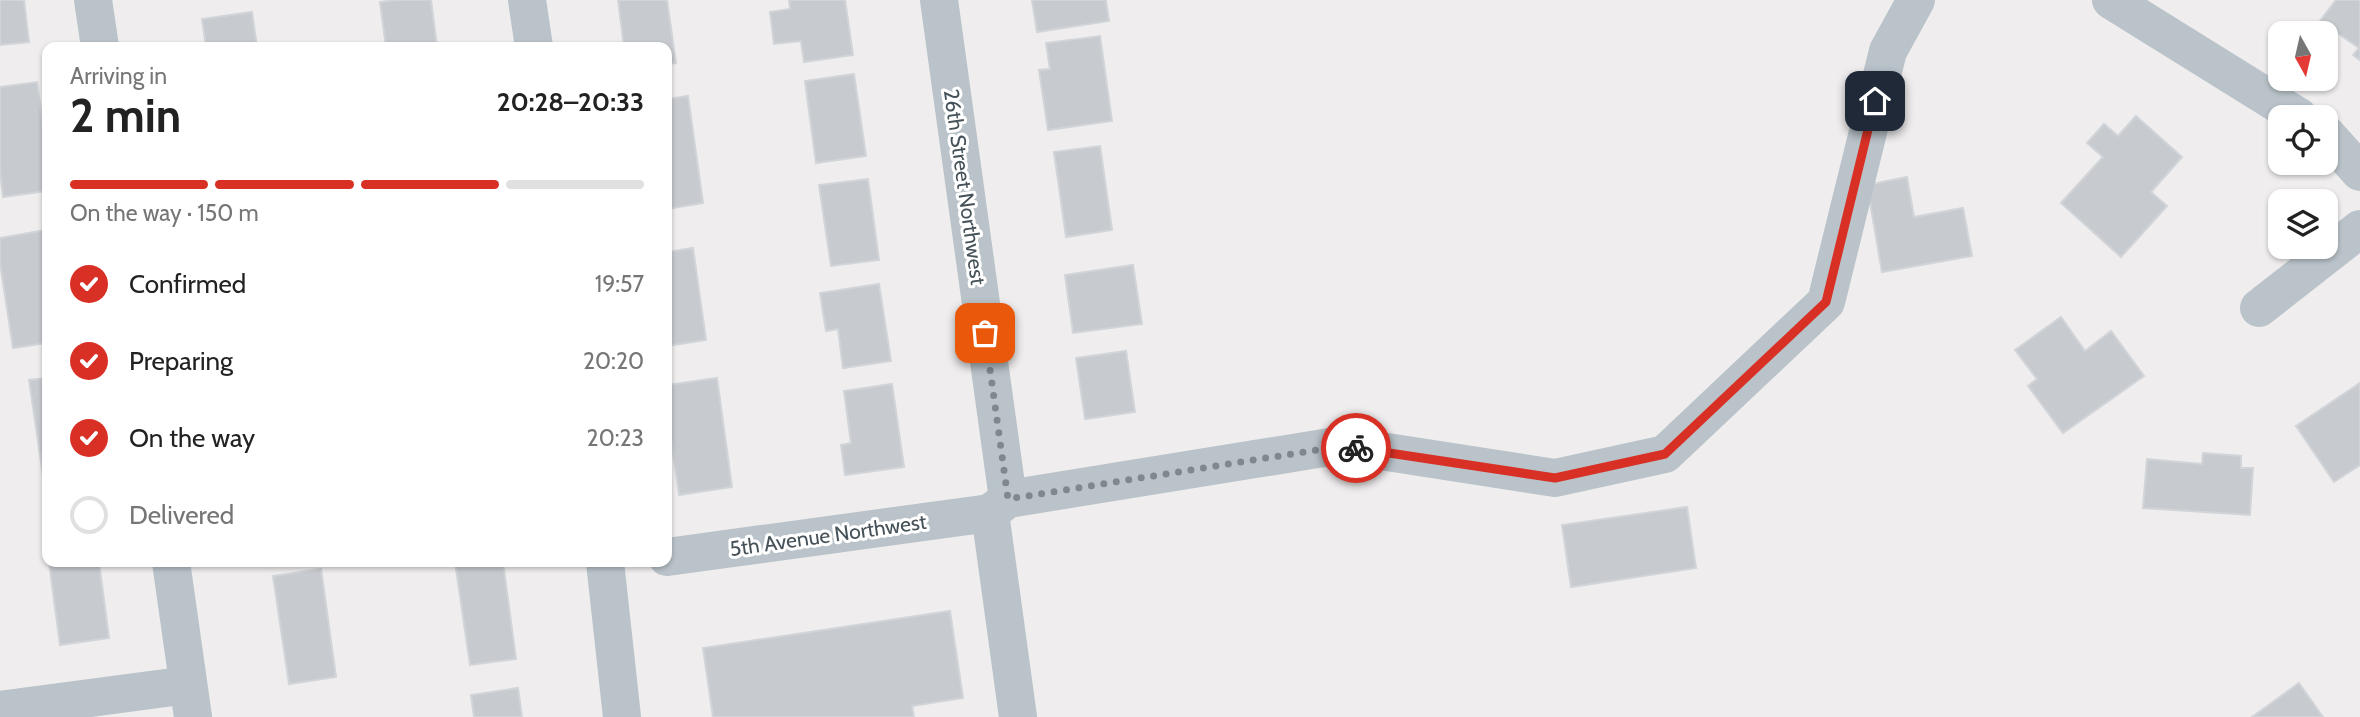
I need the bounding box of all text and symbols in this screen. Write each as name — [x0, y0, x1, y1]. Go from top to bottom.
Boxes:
north arrow — [2268, 21, 2338, 91]
map controls — [2268, 21, 2338, 259]
text: Arriving in — [70, 62, 167, 90]
pin — [1845, 71, 1905, 131]
icon: home — [1856, 82, 1894, 120]
text: 20:28–20:33 — [497, 86, 644, 118]
text: 2 min — [70, 88, 181, 144]
street label: 26th Street Northwest — [939, 88, 991, 286]
button: locate — [2268, 105, 2338, 175]
button: layers — [2268, 189, 2338, 259]
text: On the way · 150 m — [70, 199, 259, 227]
icon: check — [70, 265, 108, 303]
text: Confirmed — [129, 268, 246, 300]
text: 19:57 — [595, 270, 644, 298]
pin — [955, 303, 1015, 363]
icon: bag — [966, 314, 1004, 352]
icon: check — [70, 342, 108, 380]
text: Preparing — [129, 345, 233, 377]
text: 20:20 — [583, 347, 644, 375]
courier — [1321, 413, 1391, 483]
icon: check — [70, 419, 108, 457]
text: On the way — [129, 422, 255, 454]
text: 20:23 — [587, 424, 644, 452]
icon: bike — [1337, 429, 1375, 467]
text: Delivered — [129, 499, 234, 531]
street label: 5th Avenue Northwest — [728, 509, 928, 561]

